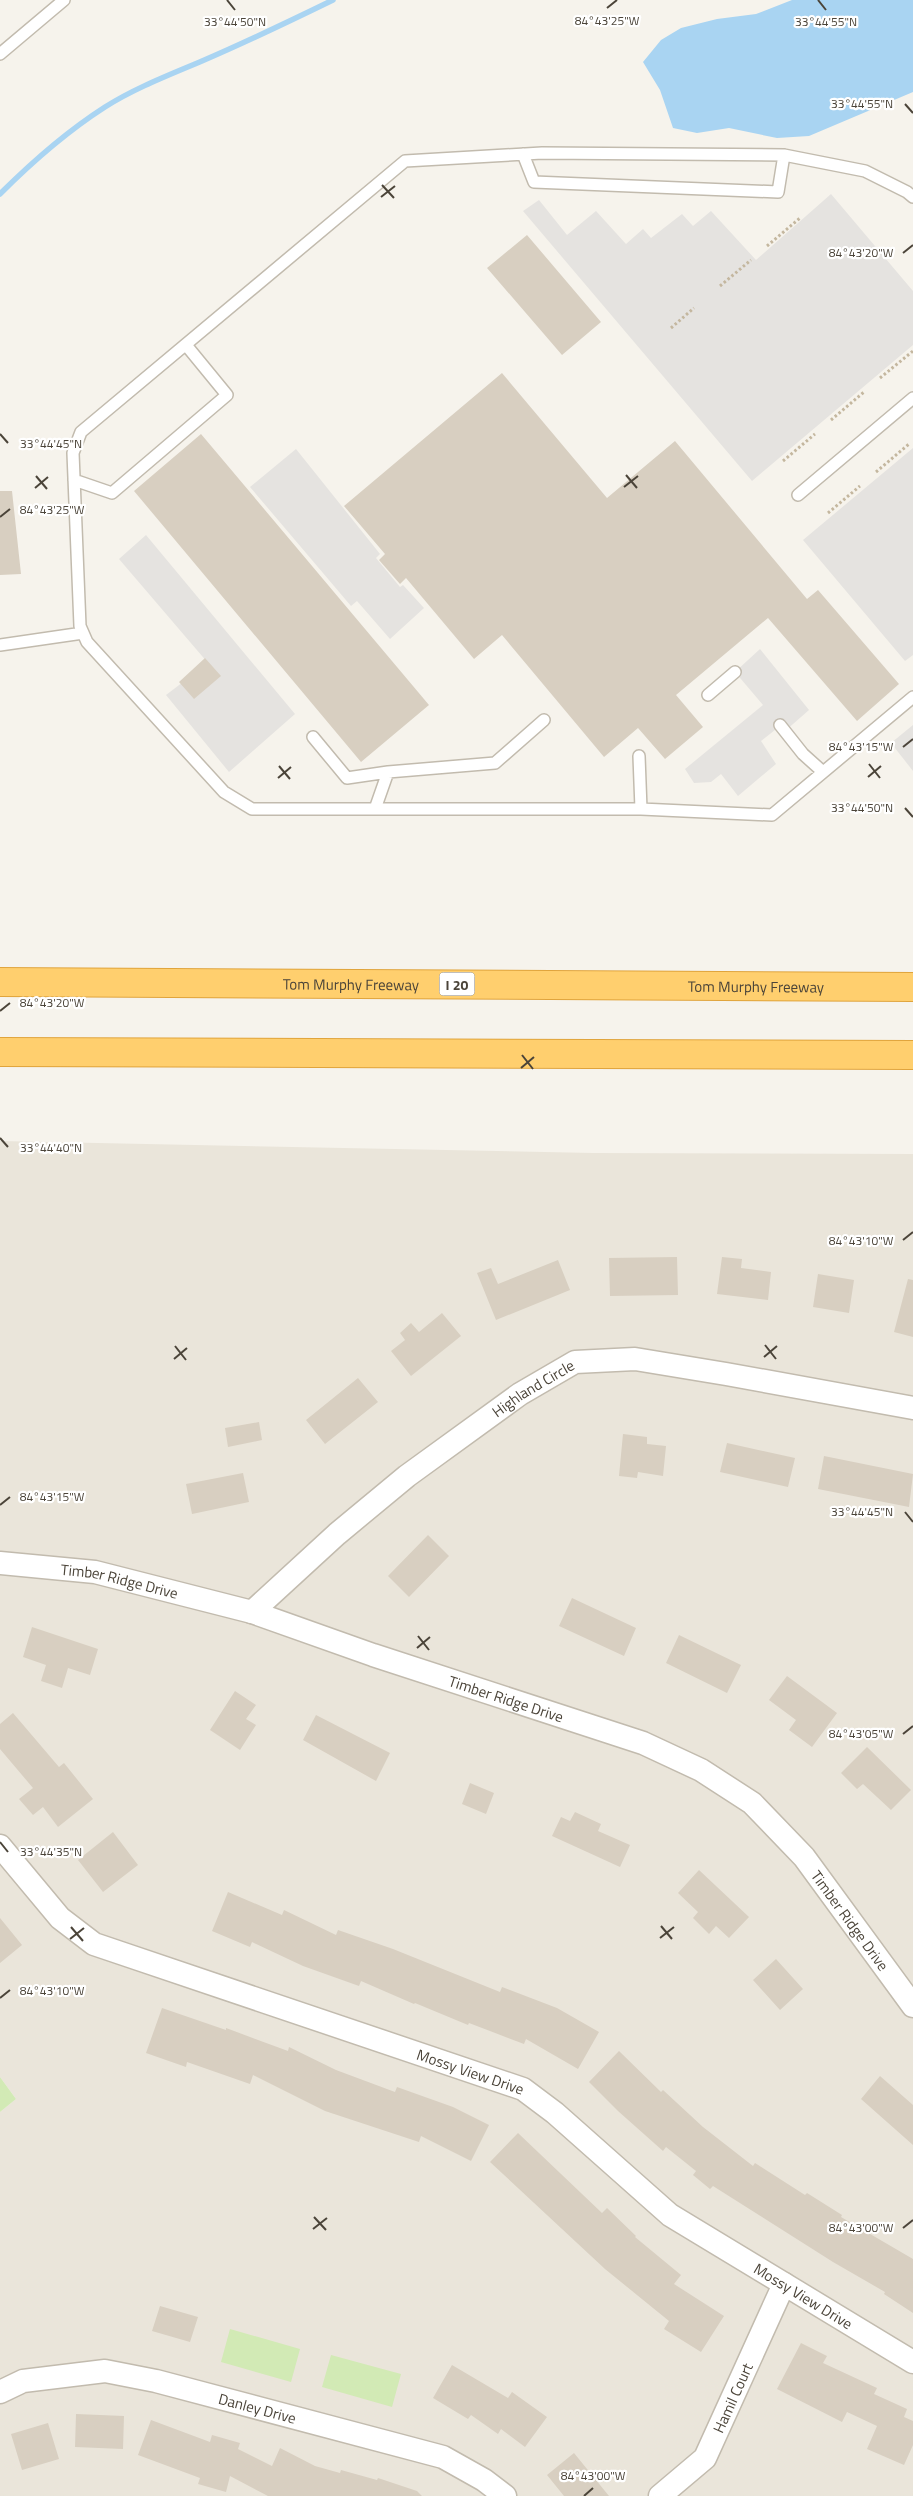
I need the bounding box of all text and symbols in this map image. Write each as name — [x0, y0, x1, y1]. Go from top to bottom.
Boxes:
text: 84°43'25"W — [575, 11, 640, 30]
text: 33°44'50"N — [204, 12, 266, 31]
text: 33°44'55"N — [795, 12, 857, 31]
text: 33°44'55"N — [831, 94, 893, 113]
text: 84°43'20"W — [829, 243, 894, 262]
text: 33°44'45"N — [20, 434, 82, 453]
text: 84°43'25"W — [20, 500, 85, 519]
text: 84°43'15"W — [829, 737, 894, 756]
text: 33°44'50"N — [831, 798, 893, 817]
street label: Tom Murphy Freeway — [283, 972, 419, 996]
road number: I 20 — [440, 972, 474, 996]
street label: Tom Murphy Freeway — [688, 974, 824, 998]
text: 84°43'20"W — [20, 993, 85, 1012]
text: 33°44'40"N — [20, 1138, 82, 1157]
text: 84°43'10"W — [829, 1231, 894, 1250]
street label: Highland Circle — [487, 1353, 578, 1423]
text: 84°43'15"W — [20, 1487, 85, 1506]
text: 33°44'45"N — [831, 1502, 893, 1521]
street label: Timber Ridge Drive — [60, 1557, 181, 1604]
street label: Timber Ridge Drive — [446, 1669, 567, 1728]
text: 84°43'05"W — [829, 1724, 894, 1743]
text: 33°44'35"N — [20, 1842, 82, 1861]
street label: Timber Ridge Drive — [806, 1865, 895, 1975]
text: 84°43'10"W — [20, 1981, 85, 2000]
street label: Mossy View Drive — [414, 2042, 527, 2100]
text: 84°43'00"W — [829, 2218, 894, 2237]
street label: Mossy View Drive — [750, 2257, 857, 2335]
street label: Hamil Court — [706, 2358, 759, 2437]
street label: Danley Drive — [216, 2387, 299, 2429]
text: 84°43'00"W — [561, 2466, 626, 2485]

